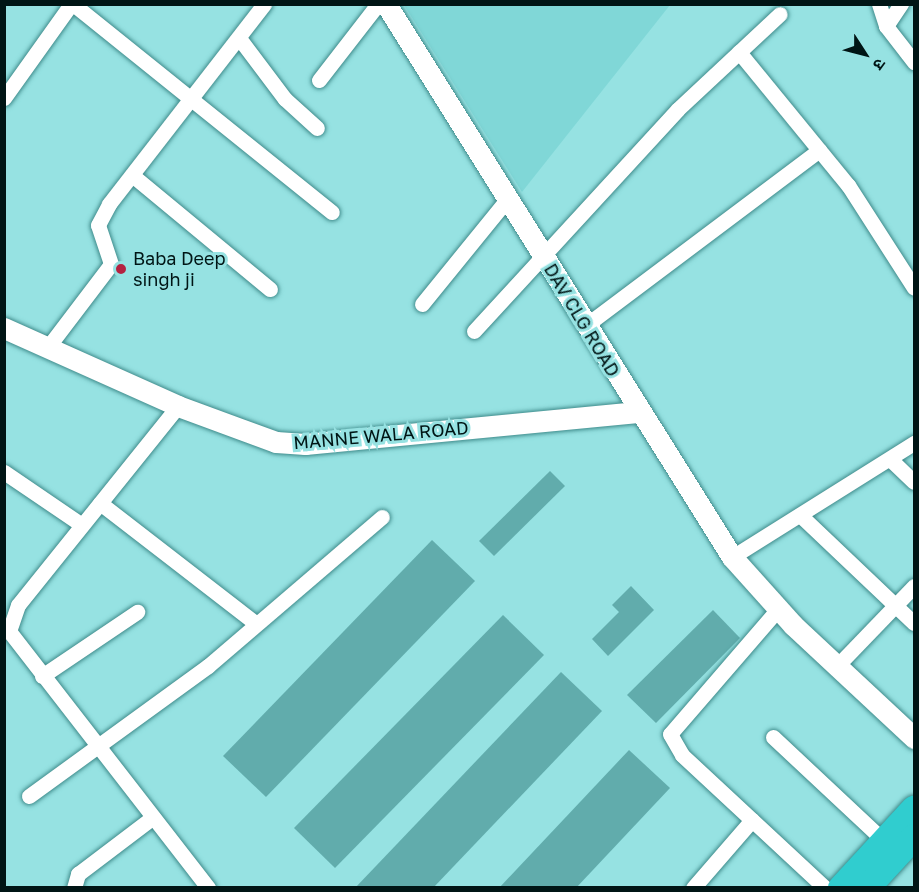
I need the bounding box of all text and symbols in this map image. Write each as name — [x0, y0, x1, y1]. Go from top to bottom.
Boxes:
north arrow — [835, 24, 895, 84]
text: उ — [869, 55, 890, 74]
place label: Baba Deep singh ji — [133, 248, 226, 290]
street label: DAV CLG ROAD — [540, 260, 624, 380]
marker: Baba Deep singh ji — [114, 262, 128, 276]
street label: MANNE WALA ROAD — [292, 417, 470, 453]

